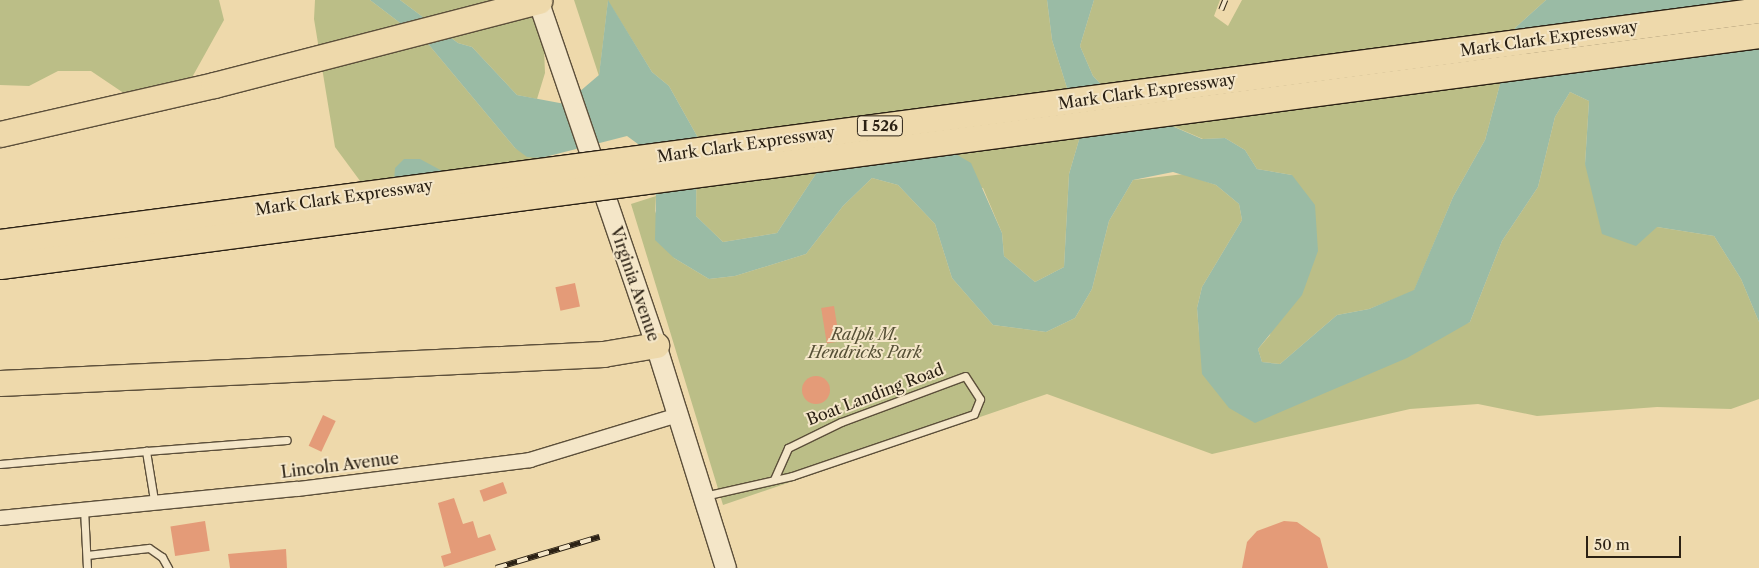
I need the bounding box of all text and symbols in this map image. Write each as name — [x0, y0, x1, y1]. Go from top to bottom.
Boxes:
street label: Mark Clark Expressway — [1459, 16, 1639, 60]
street label: Mark Clark Expressway — [1057, 69, 1237, 113]
road number: I 526 — [856, 114, 904, 138]
street label: Mark Clark Expressway — [656, 122, 836, 166]
street label: Mark Clark Expressway — [254, 175, 434, 219]
street label: Virginia Avenue — [606, 224, 664, 344]
park label: Ralph M. Hendricks Park — [808, 324, 922, 362]
street label: Boat Landing Road — [804, 359, 946, 429]
street label: Lincoln Avenue — [280, 448, 400, 482]
scale bar — [1589, 526, 1684, 558]
text: 50 m — [1594, 535, 1630, 554]

